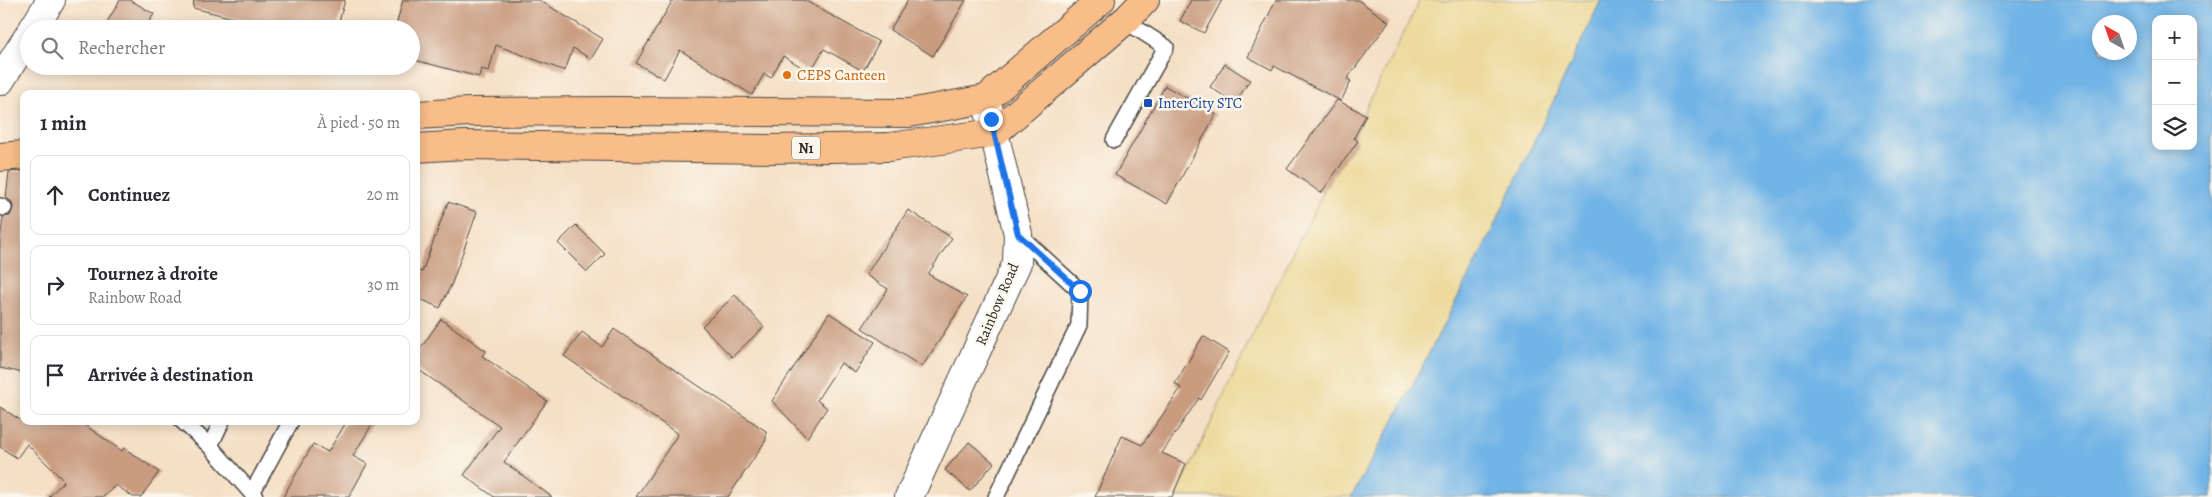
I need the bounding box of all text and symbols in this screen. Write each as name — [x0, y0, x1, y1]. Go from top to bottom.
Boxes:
north arrow — [2092, 15, 2137, 60]
map controls — [2152, 15, 2197, 150]
button: + — [2152, 15, 2197, 60]
search box — [20, 20, 420, 75]
icon: search — [38, 34, 66, 62]
text: Rechercher — [78, 35, 165, 61]
button: − — [2152, 60, 2197, 105]
place label: CEPS Canteen — [797, 65, 886, 85]
marker: CEPS Canteen — [781, 69, 793, 81]
place label: InterCity STC — [1158, 93, 1242, 113]
marker: InterCity STC — [1142, 97, 1154, 109]
button: layers — [2152, 105, 2197, 150]
route end — [980, 108, 1003, 131]
text: 1 min — [40, 109, 87, 137]
text: À pied · 50 m — [317, 112, 400, 134]
road number: N1 — [792, 136, 820, 160]
icon: ahead — [41, 181, 69, 209]
text: Continuez — [88, 182, 170, 208]
text: 20 m — [366, 184, 399, 206]
street label: Rainbow Road — [971, 259, 1024, 348]
text: Tournez à droite — [88, 261, 218, 287]
icon: right — [41, 271, 69, 299]
text: 30 m — [367, 274, 399, 296]
route start — [1069, 280, 1092, 303]
text: Rainbow Road — [88, 287, 182, 309]
icon: arrive — [41, 361, 69, 389]
text: Arrivée à destination — [88, 362, 253, 388]

